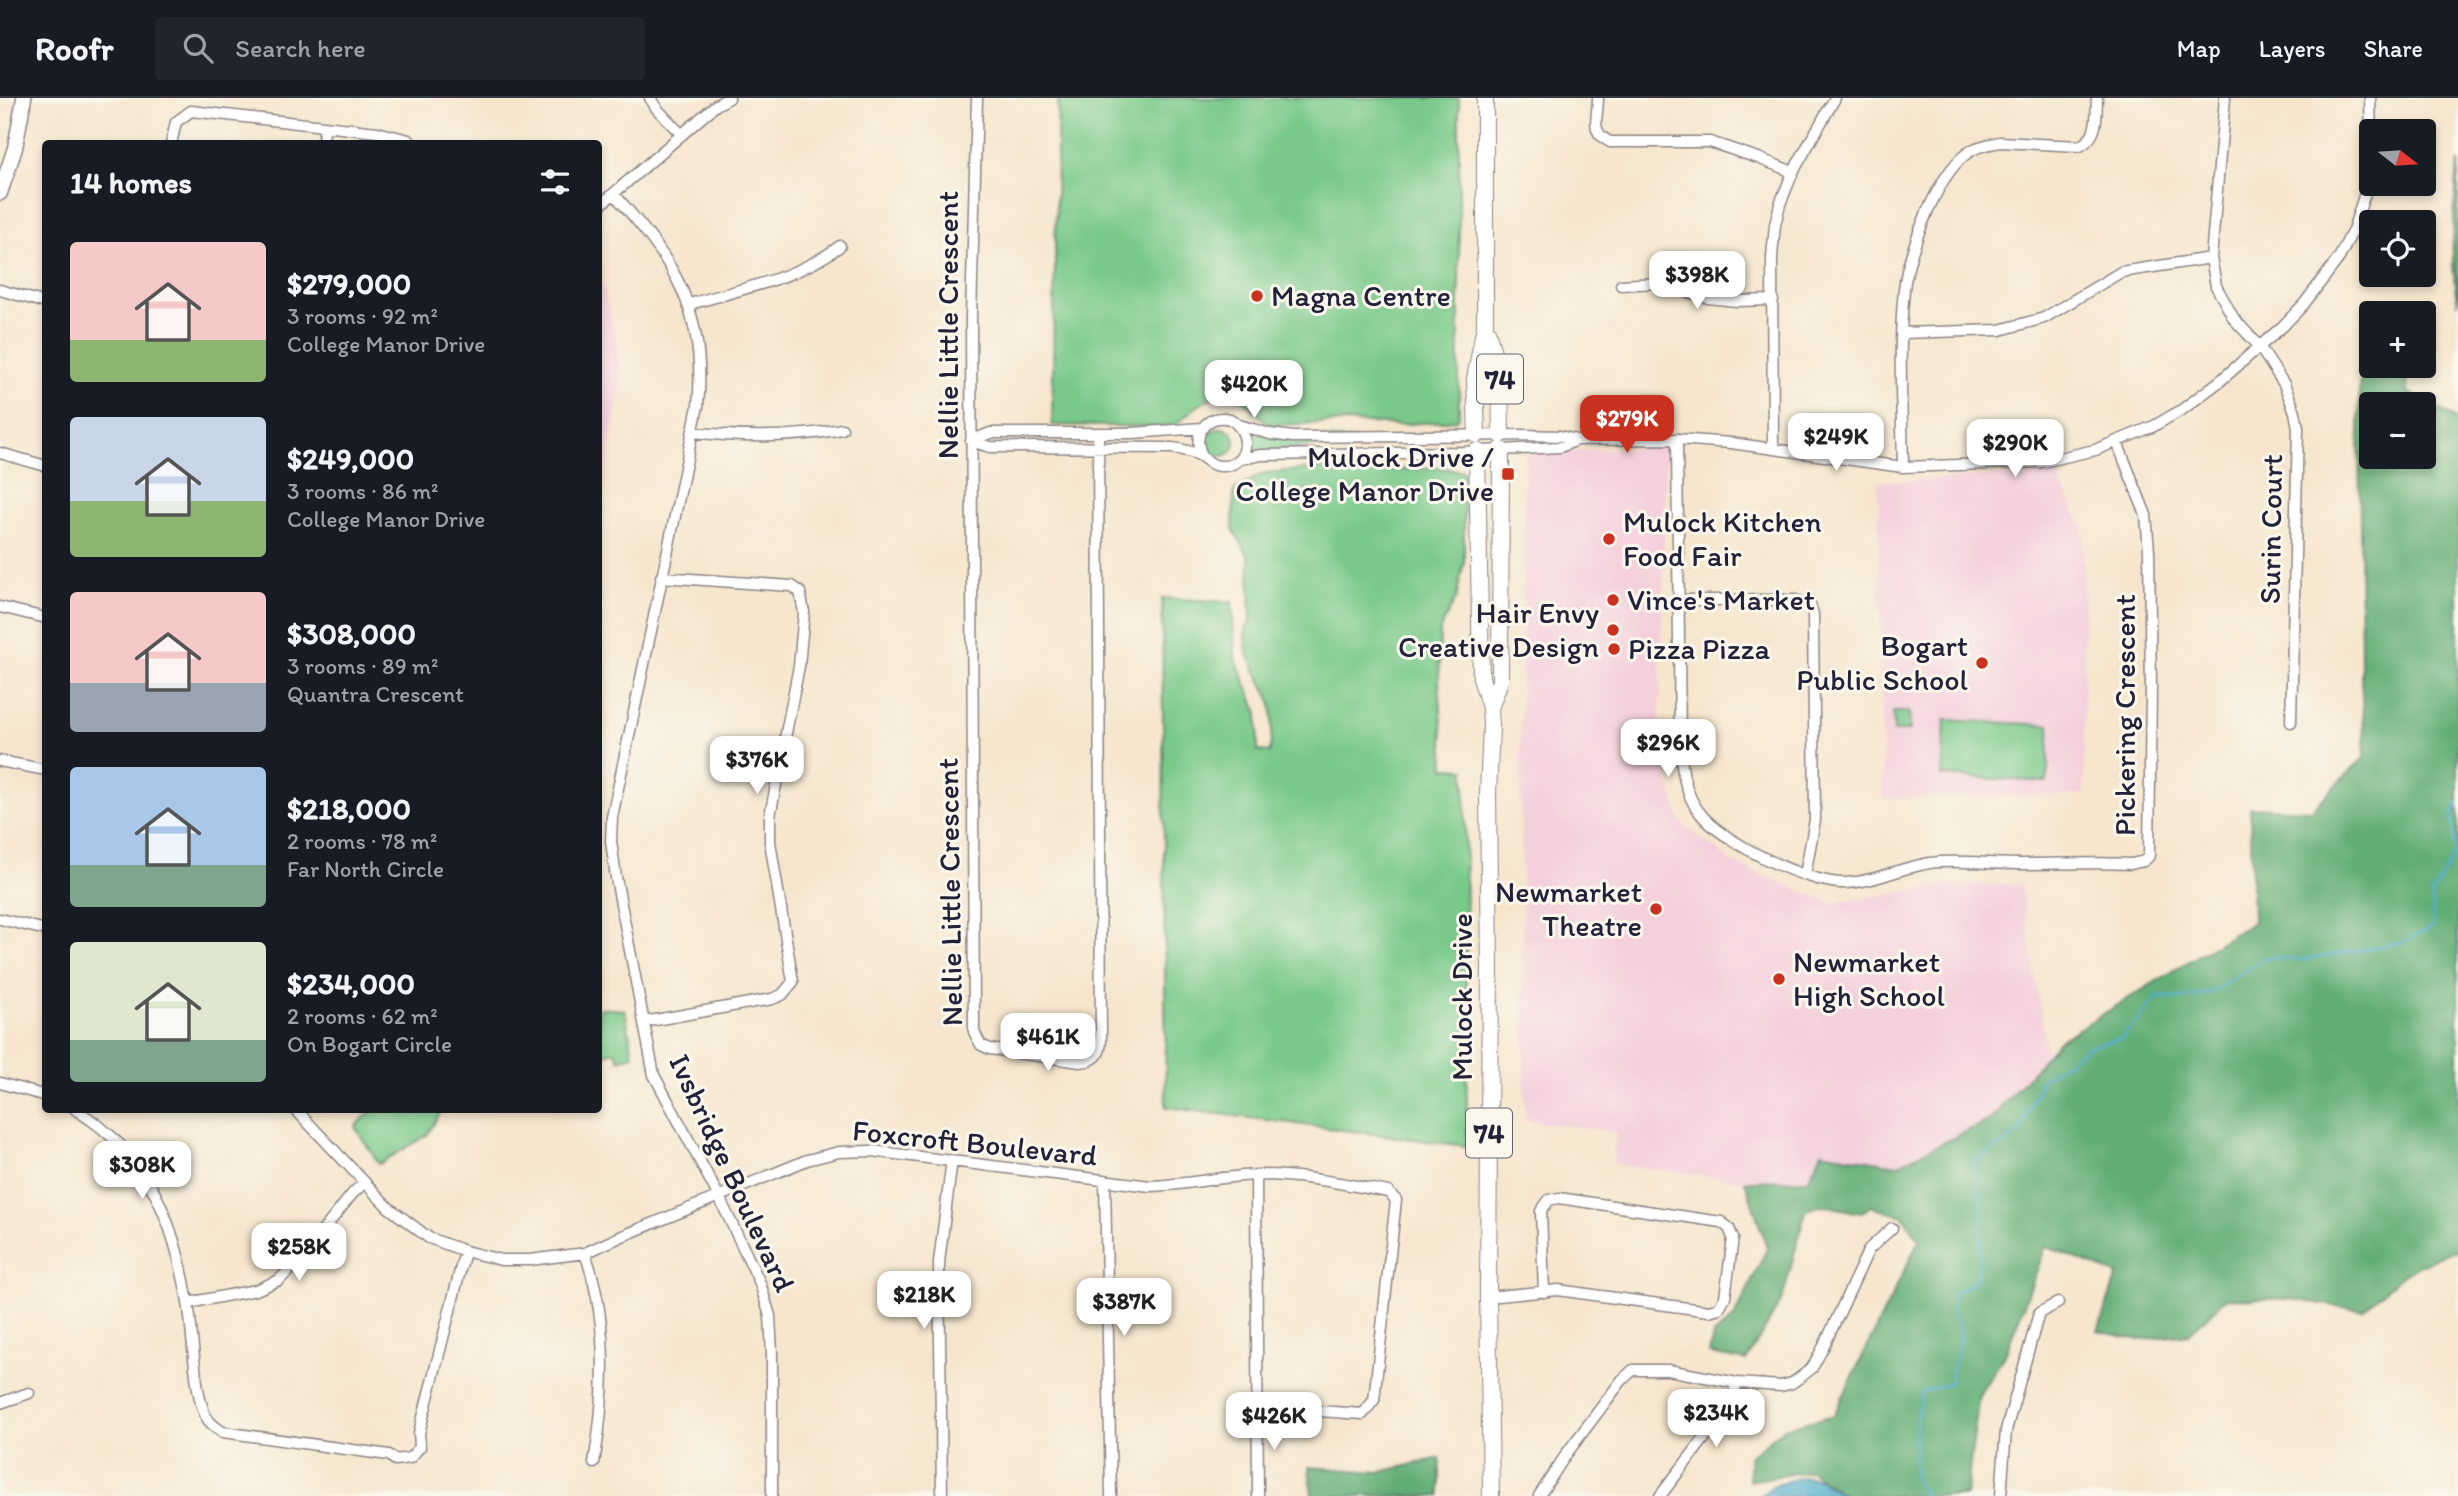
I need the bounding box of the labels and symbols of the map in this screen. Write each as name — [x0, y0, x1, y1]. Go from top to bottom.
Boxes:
north arrow — [2359, 119, 2436, 196]
street label: Nellie Little Crescent — [929, 191, 966, 459]
pin: $398K — [1648, 252, 1746, 311]
place label: Magna Centre — [1271, 277, 1451, 314]
marker: Magna Centre — [1249, 288, 1265, 304]
road number: 74 — [1477, 354, 1523, 404]
pin: $420K — [1205, 360, 1303, 420]
pin: $279K — [1578, 396, 1676, 455]
pin: $249K — [1787, 414, 1885, 473]
pin: $290K — [1966, 420, 2064, 479]
place label: Mulock Drive / College Manor Drive — [1235, 438, 1494, 509]
street label: Surin Court — [2251, 454, 2290, 604]
marker: Mulock Drive / College Manor Drive — [1500, 466, 1516, 482]
place label: Mulock Kitchen Food Fair — [1623, 503, 1822, 574]
marker: Mulock Kitchen Food Fair — [1601, 531, 1617, 547]
place label: Vince's Market — [1627, 581, 1815, 618]
marker: Vince's Market — [1605, 592, 1621, 608]
place label: Hair Envy Creative Design — [1398, 594, 1599, 665]
street label: Pickering Crescent — [2106, 594, 2143, 836]
marker: Hair Envy Creative Design — [1605, 622, 1621, 638]
place label: Bogart Public School — [1796, 627, 1968, 698]
place label: Pizza Pizza — [1628, 630, 1770, 667]
marker: Pizza Pizza — [1606, 641, 1622, 657]
marker: Bogart Public School — [1974, 655, 1990, 671]
pin: $296K — [1619, 720, 1717, 779]
pin: $376K — [708, 736, 806, 796]
street label: Nellie Little Crescent — [929, 758, 970, 1026]
place label: Newmarket Theatre — [1495, 873, 1642, 944]
marker: Newmarket Theatre — [1648, 901, 1664, 917]
street label: Mulock Drive — [1443, 913, 1480, 1081]
place label: Newmarket High School — [1793, 943, 1946, 1014]
marker: Newmarket High School — [1771, 971, 1787, 987]
pin: $461K — [999, 1014, 1097, 1073]
street label: Ivsbridge Boulevard — [661, 1048, 804, 1298]
road number: 74 — [1466, 1108, 1512, 1158]
street label: Foxcroft Boulevard — [851, 1111, 1100, 1174]
pin: $308K — [93, 1142, 191, 1201]
pin: $258K — [250, 1224, 348, 1283]
pin: $218K — [875, 1272, 973, 1331]
pin: $387K — [1075, 1278, 1173, 1338]
pin: $234K — [1667, 1390, 1765, 1449]
pin: $426K — [1225, 1392, 1323, 1452]

